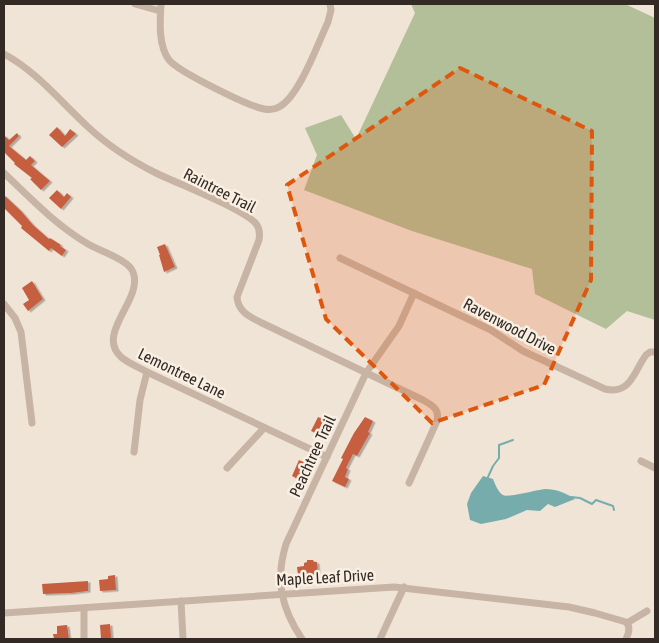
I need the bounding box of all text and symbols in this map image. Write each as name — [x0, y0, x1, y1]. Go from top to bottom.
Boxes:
street label: Raintree Trail — [181, 164, 260, 216]
street label: Ravenwood Drive — [461, 294, 559, 358]
street label: Lemontree Lane — [135, 344, 229, 402]
street label: Peachtree Trail — [285, 412, 339, 500]
street label: Maple Leaf Drive — [276, 565, 374, 590]

